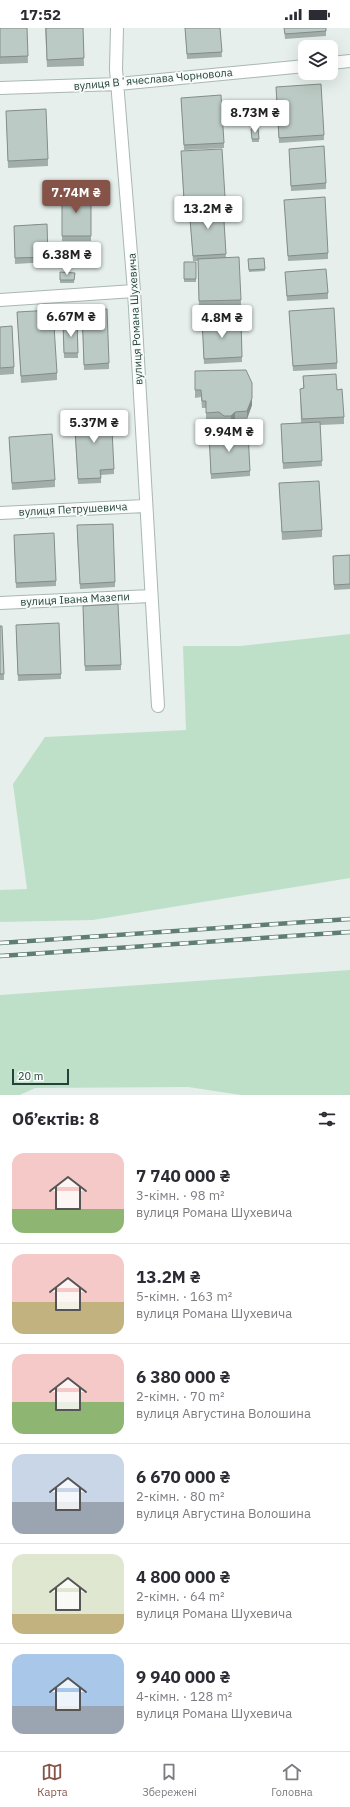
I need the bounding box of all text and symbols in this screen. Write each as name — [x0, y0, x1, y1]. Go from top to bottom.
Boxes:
text: 17:52 — [20, 5, 61, 24]
map controls — [298, 40, 338, 80]
button: layers — [298, 40, 338, 80]
street label: вулиця Вʼячеслава Чорновола — [73, 65, 233, 93]
pin: 8.73M ₴ — [218, 100, 292, 134]
text: 8.73M ₴ — [230, 104, 280, 121]
pin: 7.74M ₴ — [39, 180, 113, 214]
text: 7.74M ₴ — [51, 184, 101, 201]
pin: 13.2M ₴ — [171, 196, 245, 230]
text: 13.2M ₴ — [183, 200, 233, 217]
pin: 6.38M ₴ — [30, 242, 104, 276]
text: 6.38M ₴ — [42, 246, 92, 263]
street label: вулиця Романа Шухевича — [125, 253, 145, 385]
pin: 6.67M ₴ — [34, 304, 108, 338]
pin: 4.8M ₴ — [189, 305, 255, 339]
text: 6.67M ₴ — [46, 308, 96, 325]
text: 4.8M ₴ — [201, 309, 243, 326]
pin: 5.37M ₴ — [57, 410, 131, 444]
text: 5.37M ₴ — [69, 414, 119, 431]
pin: 9.94M ₴ — [192, 419, 266, 453]
text: 9.94M ₴ — [204, 423, 254, 440]
street label: вулиця Петрушевича — [18, 499, 128, 519]
street label: вулиця Івана Мазепи — [20, 589, 130, 609]
scale bar — [12, 1067, 69, 1086]
text: 20 m — [18, 1069, 43, 1083]
text: Об’єктів: 8 — [12, 1108, 99, 1130]
icon: filters — [316, 1108, 338, 1130]
text: 7 740 000 ₴ — [136, 1165, 230, 1187]
icon: home — [44, 1169, 92, 1217]
text: 3-кімн. · 98 m² — [136, 1187, 225, 1204]
text: вулиця Романа Шухевича — [136, 1204, 292, 1221]
text: 13.2M ₴ — [136, 1266, 201, 1288]
icon: home — [44, 1270, 92, 1318]
text: 5-кімн. · 163 m² — [136, 1288, 232, 1305]
text: вулиця Романа Шухевича — [136, 1305, 292, 1322]
text: 6 380 000 ₴ — [136, 1366, 230, 1388]
icon: home — [44, 1370, 92, 1418]
text: 2-кімн. · 70 m² — [136, 1388, 225, 1405]
text: вулиця Августина Волошина — [136, 1405, 311, 1422]
text: 6 670 000 ₴ — [136, 1466, 230, 1488]
icon: home — [44, 1470, 92, 1518]
text: 2-кімн. · 80 m² — [136, 1488, 225, 1505]
text: вулиця Августина Волошина — [136, 1505, 311, 1522]
text: 4 800 000 ₴ — [136, 1566, 230, 1588]
icon: home — [44, 1570, 92, 1618]
text: 2-кімн. · 64 m² — [136, 1588, 225, 1605]
text: вулиця Романа Шухевича — [136, 1605, 292, 1622]
text: 9 940 000 ₴ — [136, 1666, 230, 1688]
icon: home — [44, 1670, 92, 1718]
text: 4-кімн. · 128 m² — [136, 1688, 232, 1705]
text: вулиця Романа Шухевича — [136, 1705, 292, 1722]
tab: Карта — [37, 1761, 68, 1799]
tab: Збережені — [142, 1761, 197, 1799]
tab: Головна — [271, 1761, 313, 1799]

